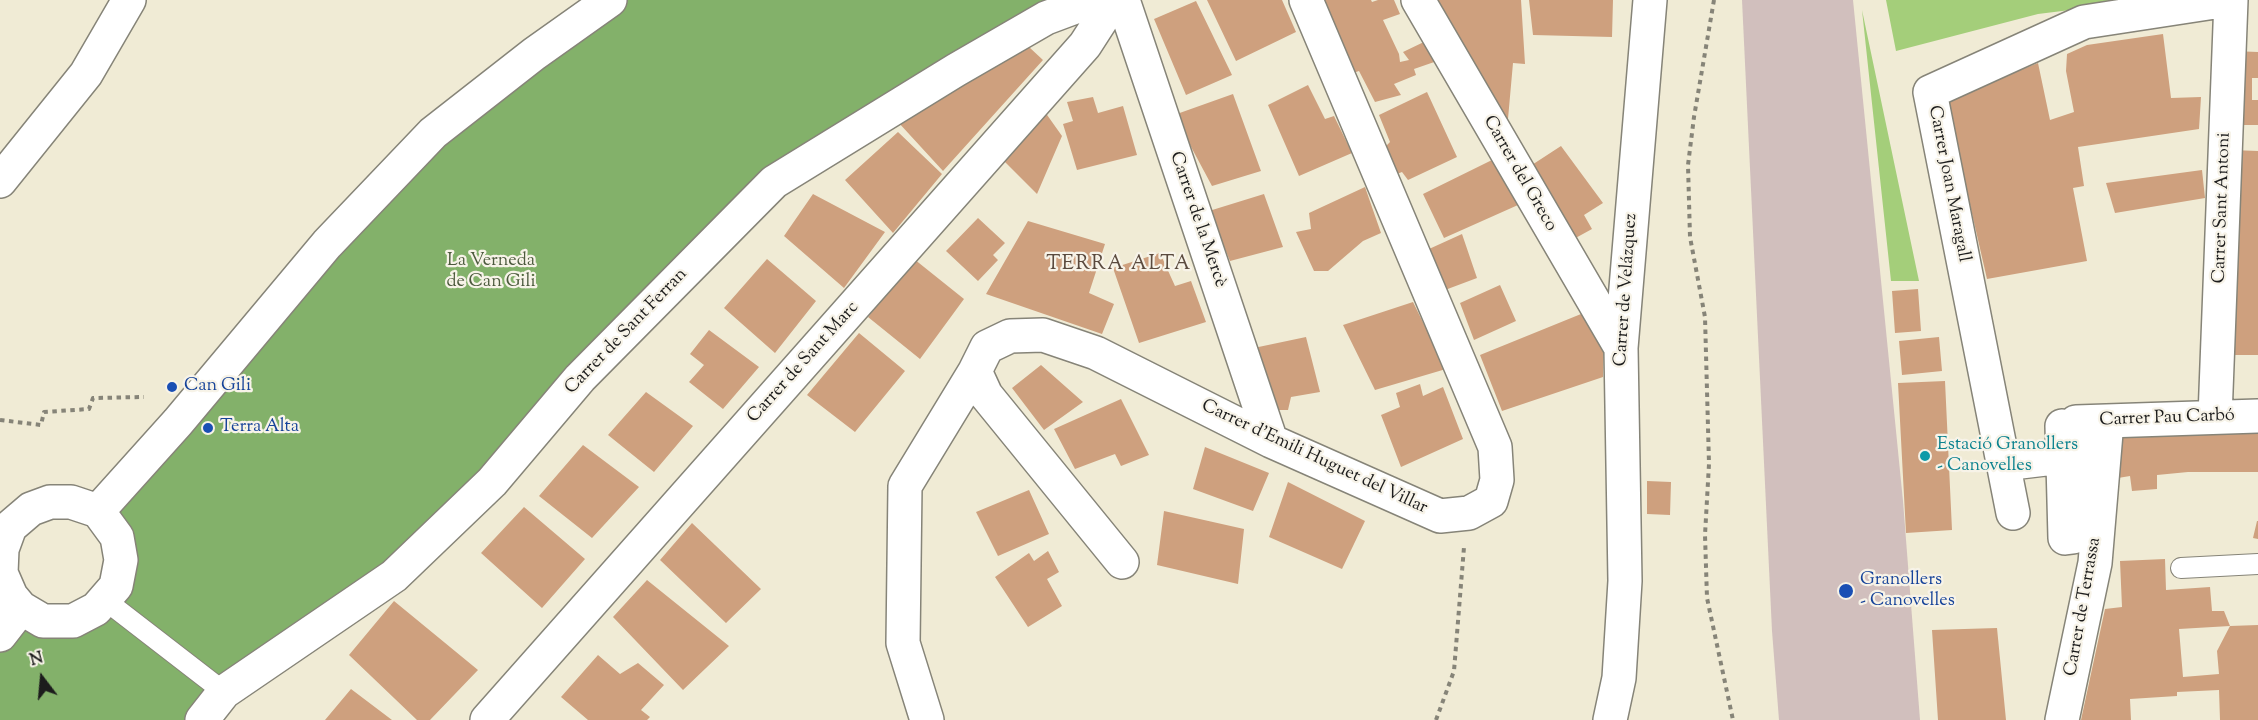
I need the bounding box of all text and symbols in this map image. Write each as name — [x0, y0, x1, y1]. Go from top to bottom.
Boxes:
street label: Carrer Joan Maragall — [1922, 104, 1974, 264]
street label: Carrer del Greco — [1477, 112, 1561, 236]
street label: Carrer Sant Antoni — [2210, 132, 2236, 284]
street label: Carrer de la Mercè — [1164, 149, 1230, 291]
street label: Carrer de Velázquez — [1611, 213, 1643, 367]
park label: La Verneda de Can Gili — [446, 251, 536, 294]
district label: TERRA ALTA — [1046, 254, 1192, 278]
street label: Carrer de Sant Ferran — [561, 264, 693, 400]
street label: Carrer de Sant Marc — [744, 298, 864, 428]
place label: Can Gili — [184, 376, 251, 398]
marker: Can Gili — [165, 380, 179, 394]
street label: Carrer d'Emili Huguet del Villar — [1198, 396, 1430, 520]
street label: Carrer Pau Carbó — [2099, 406, 2235, 432]
place label: Terra Alta — [220, 417, 299, 439]
marker: Terra Alta — [201, 421, 215, 435]
place label: Estació Granollers - Canovelles — [1937, 435, 2078, 478]
marker: Estació Granollers - Canovelles — [1918, 449, 1932, 463]
street label: Carrer de Terrassa — [2061, 536, 2107, 678]
place label: Granollers - Canovelles — [1860, 570, 1955, 612]
marker: Granollers - Canovelles — [1837, 582, 1855, 600]
text: N — [28, 647, 46, 673]
north arrow — [12, 648, 72, 708]

